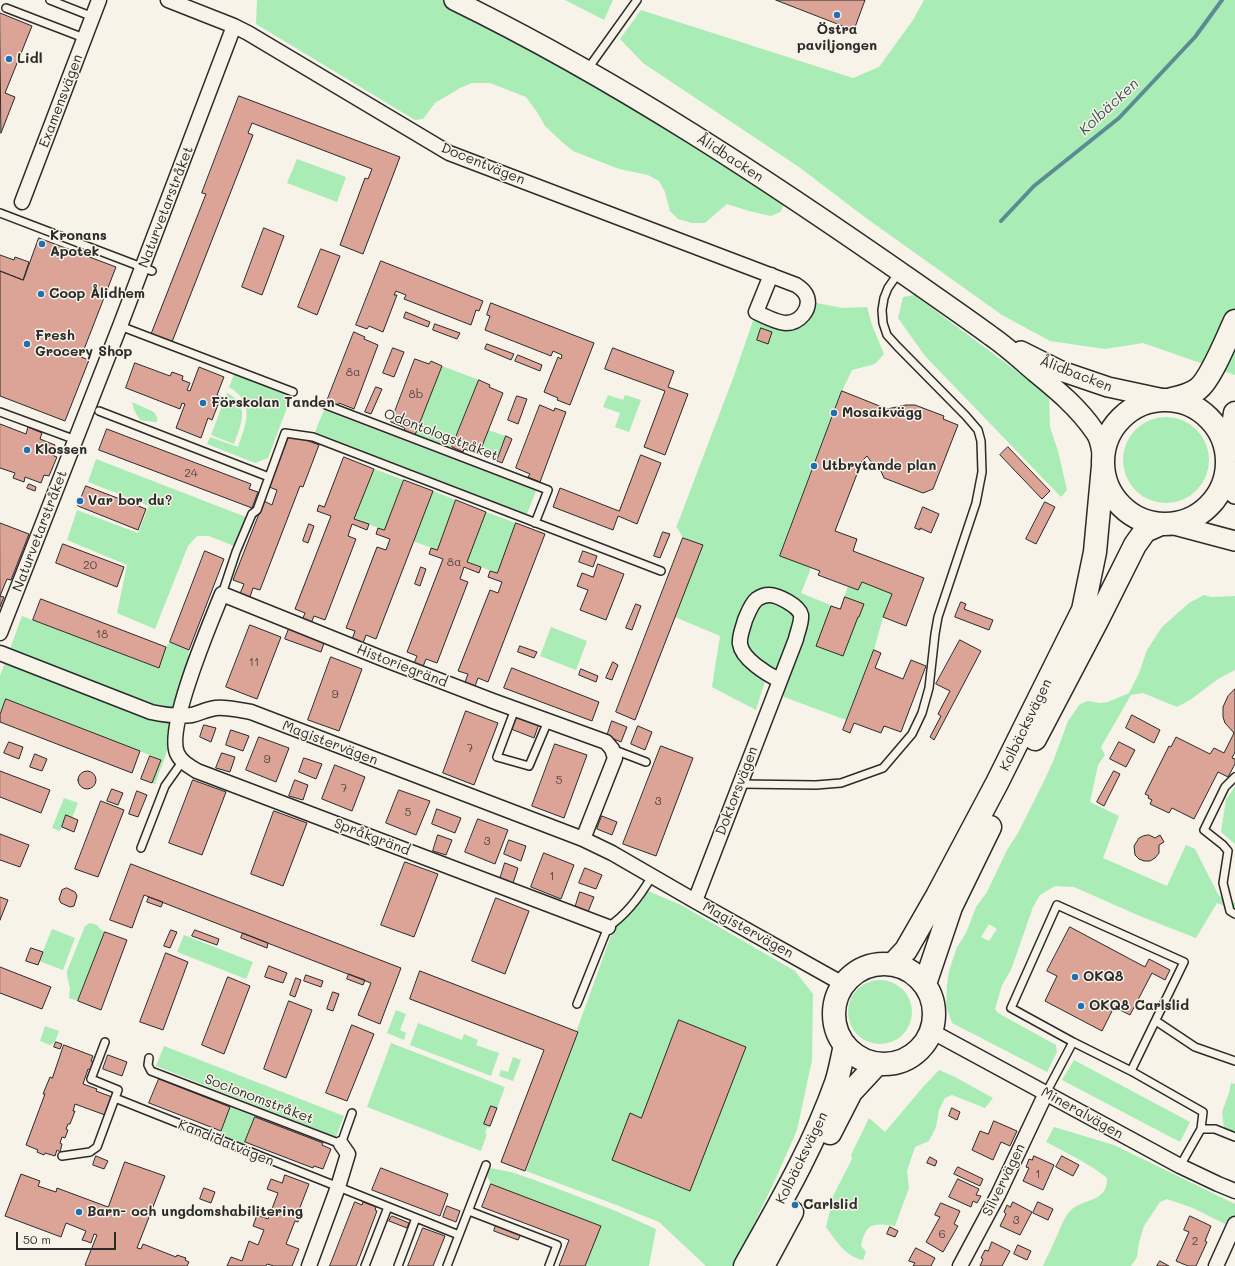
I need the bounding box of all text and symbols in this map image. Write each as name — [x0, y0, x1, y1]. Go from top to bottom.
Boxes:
marker: Östra paviljongen — [832, 10, 842, 20]
place label: Östra paviljongen — [797, 22, 877, 54]
place label: Lidl — [17, 51, 42, 67]
street label: Examensvägen — [36, 52, 86, 150]
marker: Lidl — [4, 54, 14, 64]
water label: Kolbäcken — [1075, 75, 1143, 139]
street label: Ålidbacken — [694, 130, 766, 186]
street label: Docentvägen — [439, 140, 527, 188]
street label: Naturvetarstråket — [135, 144, 197, 270]
place label: Kronans Apotek — [50, 228, 107, 260]
marker: Kronans Apotek — [37, 239, 47, 249]
place label: Coop Ålidhem — [49, 286, 145, 302]
marker: Coop Ålidhem — [36, 289, 46, 299]
place label: Fresh Grocery Shop — [35, 328, 132, 360]
marker: Fresh Grocery Shop — [22, 339, 32, 349]
street label: Ålidbacken — [1037, 353, 1115, 395]
house number: 8a — [346, 365, 360, 379]
house number: 8b — [409, 387, 423, 401]
place label: Förskolan Tanden — [211, 395, 334, 411]
marker: Förskolan Tanden — [198, 398, 208, 408]
street label: Odontologstråket — [381, 405, 501, 465]
place label: Mosaikvägg — [842, 405, 922, 421]
marker: Mosaikvägg — [829, 408, 839, 418]
place label: Klossen — [35, 442, 87, 458]
marker: Klossen — [22, 445, 32, 455]
place label: Utbrytande plan — [822, 458, 936, 474]
marker: Utbrytande plan — [809, 461, 819, 471]
house number: 24 — [184, 466, 198, 480]
street label: Naturvetarstråket — [9, 468, 71, 594]
place label: Var bor du? — [88, 493, 173, 509]
marker: Var bor du? — [75, 496, 85, 506]
house number: 8a — [447, 555, 461, 569]
house number: 20 — [83, 558, 97, 572]
house number: 18 — [96, 627, 108, 641]
street label: Historiegränd — [354, 641, 450, 691]
house number: 11 — [249, 655, 259, 669]
street label: Kolbäcksvägen — [996, 676, 1056, 774]
house number: 9 — [331, 687, 339, 701]
street label: Magistervägen — [280, 717, 380, 769]
house number: 7 — [467, 741, 473, 755]
street label: Doktorsvägen — [712, 744, 762, 838]
house number: 9 — [263, 752, 271, 766]
house number: 5 — [556, 773, 562, 787]
house number: 7 — [341, 781, 347, 795]
house number: 3 — [654, 794, 662, 808]
house number: 5 — [405, 805, 411, 819]
street label: Språkgränd — [332, 815, 412, 859]
house number: 3 — [483, 834, 491, 848]
house number: 1 — [549, 869, 555, 883]
street label: Magistervägen — [700, 898, 796, 962]
place label: OKQ8 — [1083, 969, 1124, 985]
marker: OKQ8 — [1070, 972, 1080, 982]
place label: OKQ8 Carlslid — [1089, 998, 1189, 1014]
marker: OKQ8 Carlslid — [1076, 1001, 1086, 1011]
street label: Socionomstråket — [202, 1071, 316, 1127]
street label: Mineralvägen — [1038, 1084, 1126, 1142]
street label: Kolbäcksvägen — [772, 1109, 832, 1207]
street label: Kandidatvägen — [176, 1116, 276, 1170]
street label: Silvervägen — [979, 1141, 1029, 1219]
house number: 1 — [1035, 1167, 1041, 1181]
place label: Carlslid — [803, 1197, 857, 1213]
marker: Carlslid — [790, 1200, 800, 1210]
place label: Barn- och ungdomshabilitering — [87, 1204, 303, 1220]
marker: Barn- och ungdomshabilitering — [74, 1207, 84, 1217]
house number: 3 — [1012, 1213, 1020, 1227]
scale bar — [18, 1224, 118, 1250]
house number: 6 — [938, 1227, 946, 1241]
text: 50 m — [23, 1231, 51, 1247]
house number: 2 — [1192, 1234, 1198, 1248]

